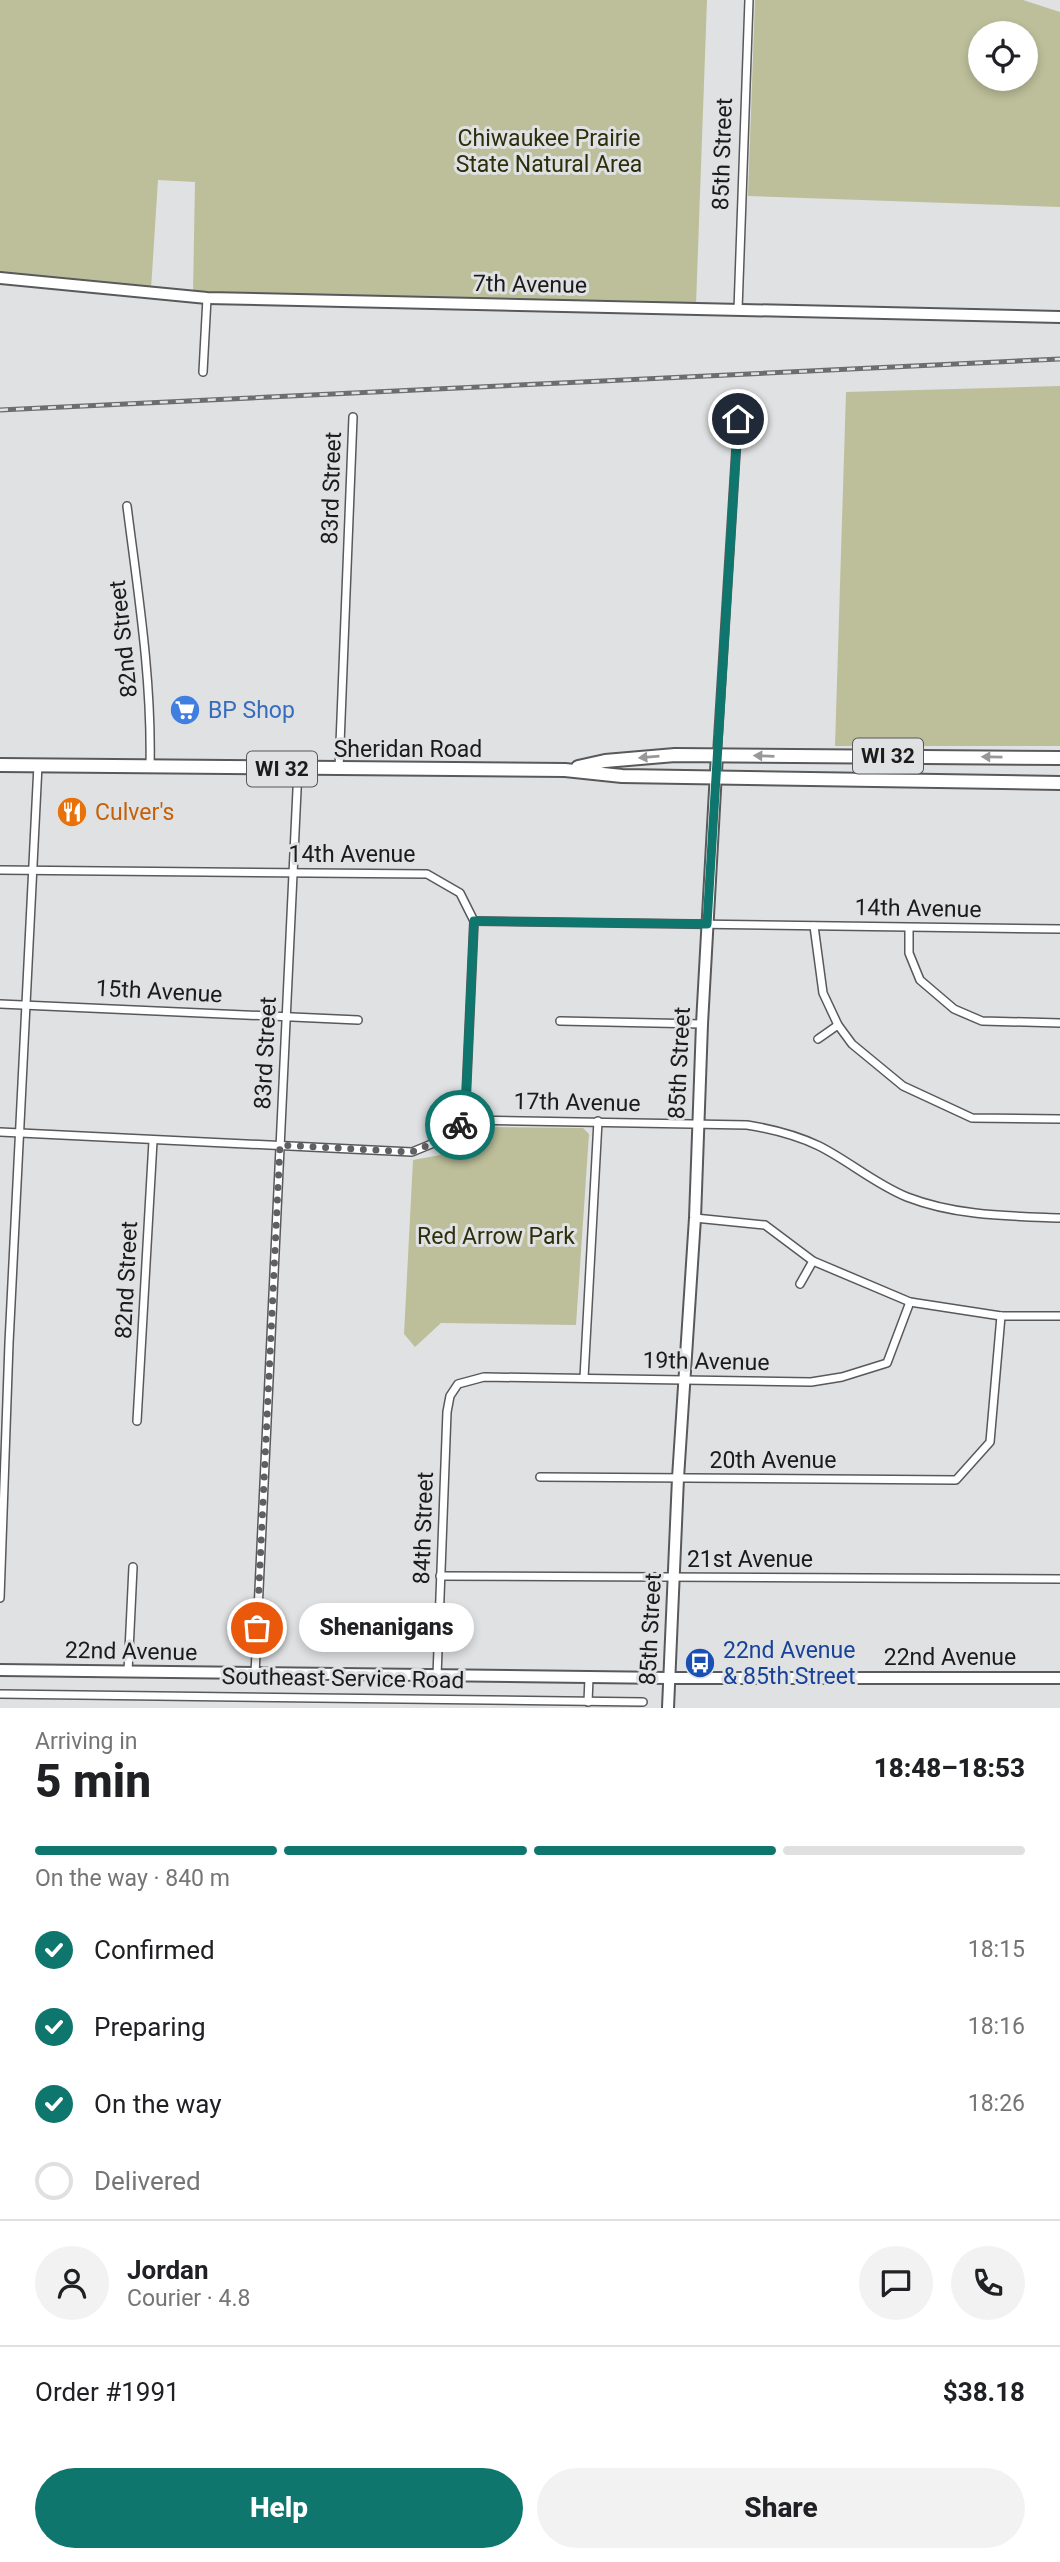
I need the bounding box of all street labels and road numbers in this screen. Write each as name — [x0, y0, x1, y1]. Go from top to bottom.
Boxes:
street label: 85th Street — [707, 97, 738, 211]
street label: 7th Avenue — [473, 270, 587, 299]
street label: 83rd Street — [316, 431, 347, 545]
street label: 82nd Street — [104, 579, 143, 699]
street label: Sheridan Road — [334, 736, 482, 763]
road number: WI 32 — [853, 738, 923, 774]
road number: WI 32 — [247, 752, 317, 786]
street label: 14th Avenue — [289, 841, 415, 868]
street label: 14th Avenue — [854, 894, 982, 923]
street label: 15th Avenue — [95, 975, 223, 1008]
street label: 83rd Street — [249, 996, 282, 1110]
street label: 85th Street — [663, 1006, 696, 1120]
street label: 17th Avenue — [513, 1088, 641, 1117]
street label: 82nd Street — [110, 1220, 143, 1340]
street label: 19th Avenue — [642, 1347, 770, 1376]
street label: 20th Avenue — [710, 1447, 836, 1474]
street label: 84th Street — [408, 1471, 439, 1585]
street label: 21st Avenue — [687, 1546, 813, 1573]
street label: 85th Street — [634, 1572, 667, 1686]
street label: 22nd Avenue — [65, 1637, 197, 1666]
street label: 22nd Avenue — [884, 1644, 1016, 1671]
street label: Southeast Service Road — [221, 1663, 465, 1694]

